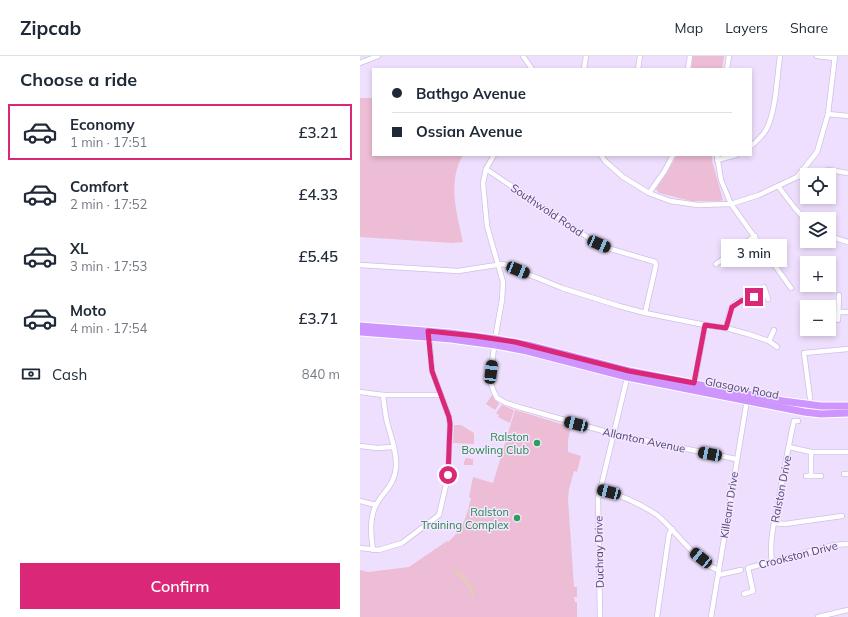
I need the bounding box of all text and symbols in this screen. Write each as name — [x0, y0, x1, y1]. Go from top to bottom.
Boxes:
text: Zipcab — [20, 16, 81, 40]
text: Map — [674, 19, 703, 37]
text: Layers — [725, 19, 768, 37]
text: Share — [790, 19, 828, 37]
text: Choose a ride — [20, 68, 137, 91]
text: Bathgo Avenue — [416, 84, 526, 103]
icon: car — [22, 114, 58, 150]
text: Economy — [70, 115, 135, 134]
text: Ossian Avenue — [416, 122, 522, 141]
text: £3.21 — [298, 123, 338, 142]
text: 1 min · 17:51 — [70, 134, 147, 150]
map controls — [800, 168, 836, 336]
button: locate — [800, 168, 836, 204]
icon: car — [22, 176, 58, 212]
text: Comfort — [70, 177, 128, 196]
street label: Southwold Road — [508, 181, 586, 239]
text: £4.33 — [298, 185, 338, 204]
text: 2 min · 17:52 — [70, 196, 147, 212]
button: layers — [800, 212, 836, 248]
car — [586, 234, 612, 254]
icon: car — [22, 238, 58, 274]
text: XL — [70, 239, 88, 258]
callout: 3 min — [721, 239, 787, 267]
text: 3 min — [737, 245, 771, 261]
text: £5.45 — [298, 247, 338, 266]
button: + — [800, 256, 836, 292]
text: 3 min · 17:53 — [70, 258, 147, 274]
car — [505, 260, 531, 280]
route end — [745, 288, 763, 306]
icon: car — [22, 300, 58, 336]
button: − — [800, 300, 836, 336]
text: Moto — [70, 301, 106, 320]
text: £3.71 — [298, 309, 338, 328]
text: 4 min · 17:54 — [70, 320, 147, 336]
car — [484, 359, 498, 385]
icon: cash — [20, 363, 42, 385]
text: Cash — [52, 365, 87, 384]
text: 840 m — [302, 366, 340, 382]
street label: Glasgow Road — [704, 374, 780, 402]
car — [563, 415, 589, 433]
street label: Allanton Avenue — [601, 424, 687, 456]
place label: Ralston Bowling Club — [461, 430, 529, 457]
marker: Ralston Bowling Club — [532, 438, 542, 448]
car — [697, 446, 723, 462]
street label: Ralston Drive — [768, 454, 794, 524]
route start — [439, 466, 457, 484]
street label: Killearn Drive — [717, 471, 741, 539]
car — [596, 483, 622, 501]
place label: Ralston Training Complex — [421, 505, 509, 532]
marker: Ralston Training Complex — [512, 513, 522, 523]
street label: Duchray Drive — [591, 516, 607, 588]
street label: Crookston Drive — [757, 538, 839, 572]
car — [688, 546, 714, 570]
button: Confirm — [20, 563, 340, 609]

